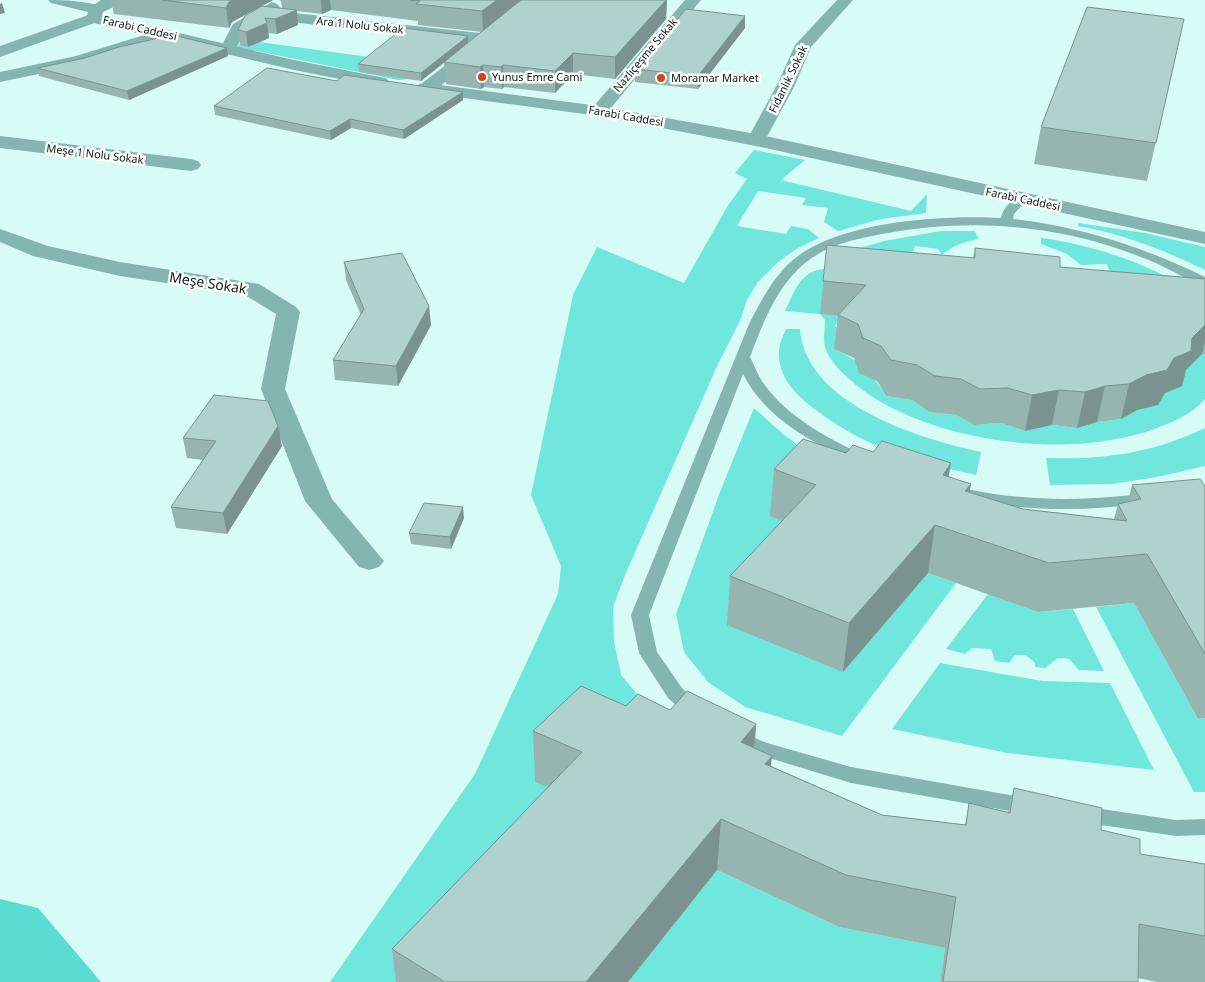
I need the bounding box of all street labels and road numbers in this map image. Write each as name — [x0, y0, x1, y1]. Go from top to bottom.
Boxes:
street label: Farabi Caddesi — [101, 12, 179, 43]
street label: Ara 1 Nolu Sokak — [316, 12, 405, 37]
street label: Nazlıçeşme Sokak — [609, 14, 680, 95]
street label: Fidanlık Sokak — [765, 42, 810, 115]
street label: Farabi Caddesi — [587, 102, 665, 129]
street label: Meşe 1 Nolu Sokak — [46, 140, 145, 167]
street label: Farabi Caddesi — [984, 183, 1062, 214]
street label: Meşe Sokak — [168, 267, 248, 298]

